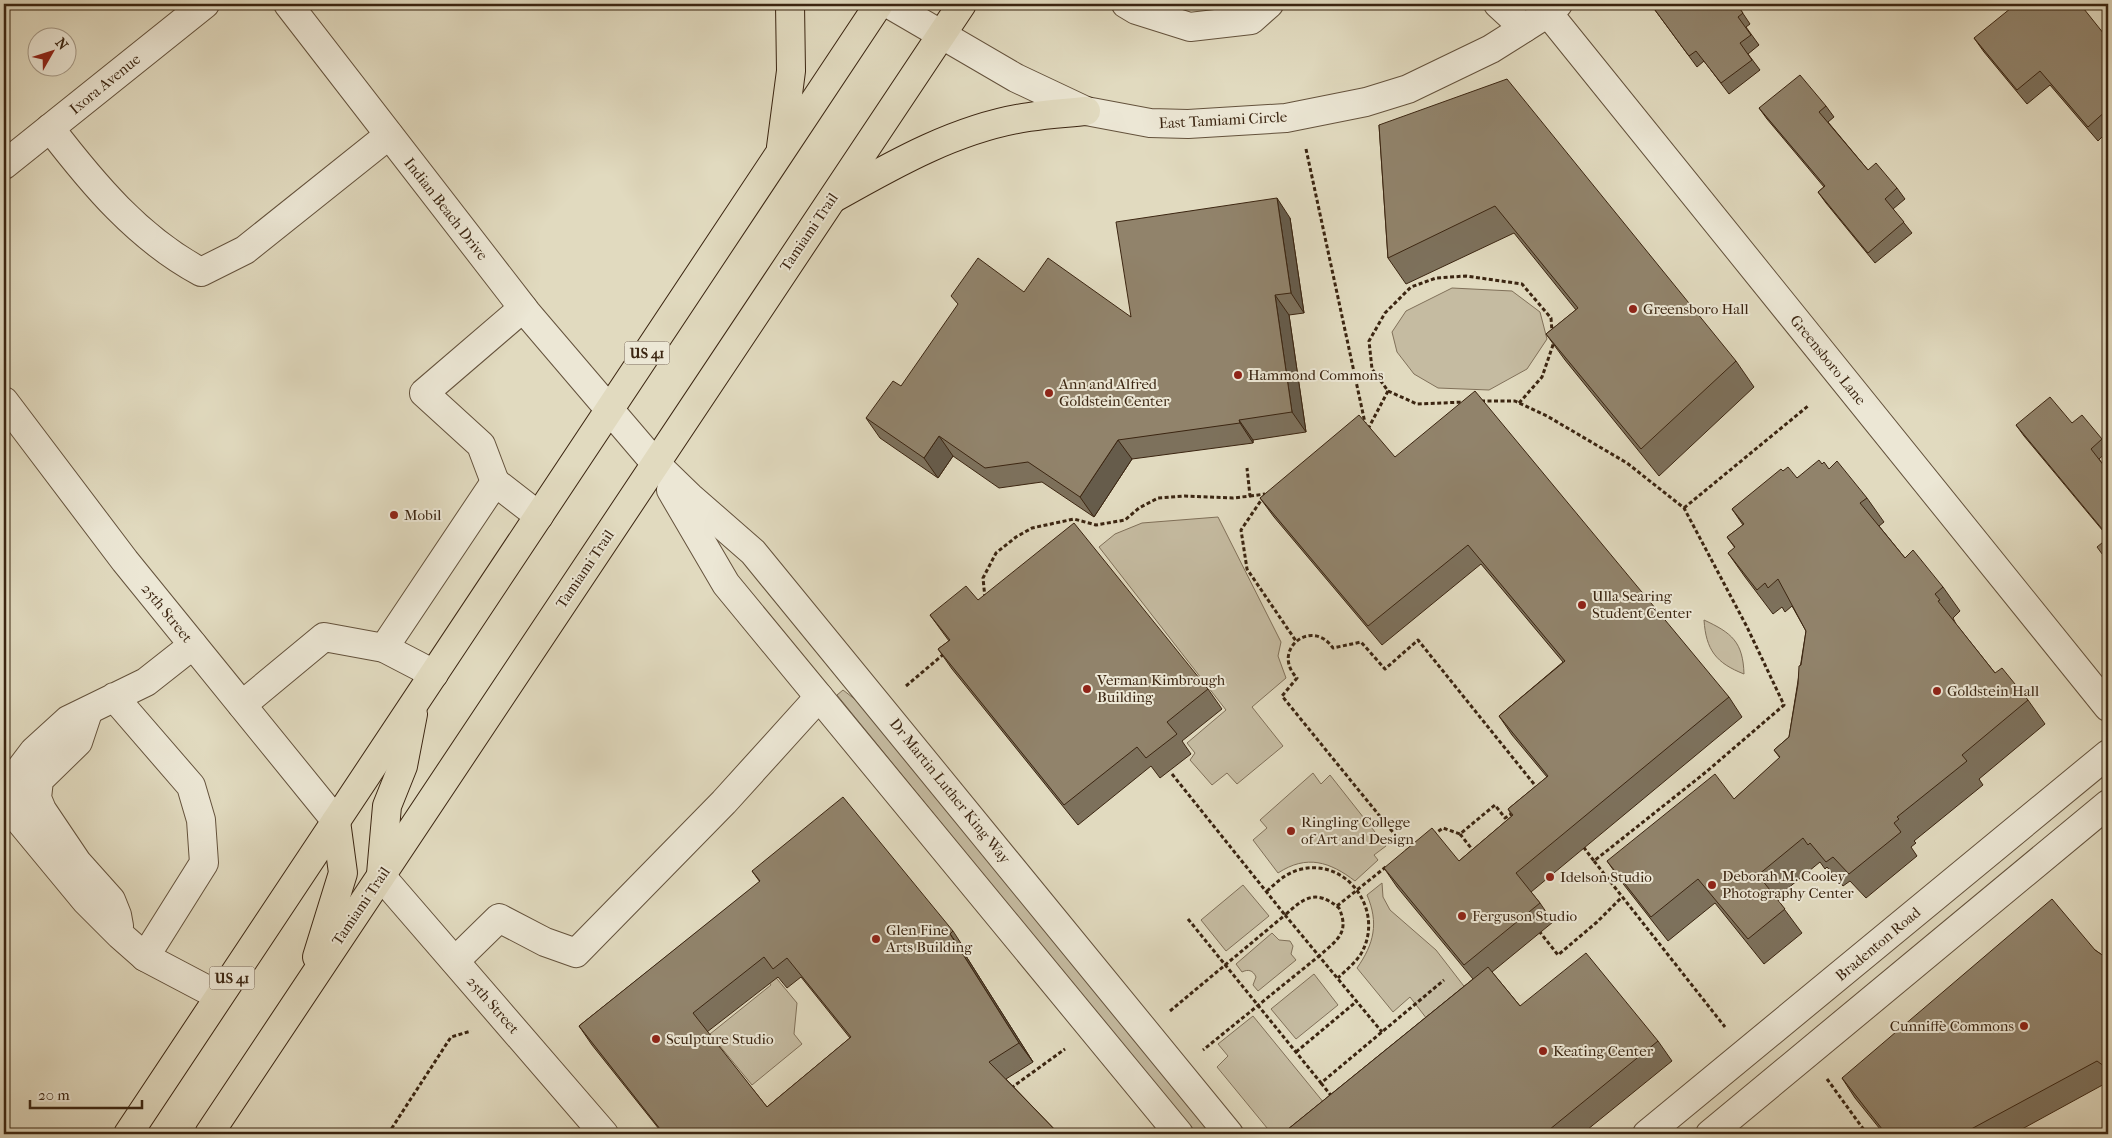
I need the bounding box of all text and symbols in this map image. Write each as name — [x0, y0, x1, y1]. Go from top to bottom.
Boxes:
north arrow — [28, 28, 78, 78]
text: N — [52, 35, 72, 54]
street label: Ixora Avenue — [66, 50, 144, 118]
street label: East Tamiami Circle — [1158, 108, 1288, 132]
street label: Indian Beach Drive — [400, 154, 492, 264]
street label: Tamiami Trail — [776, 189, 842, 275]
place label: Greensboro Hall — [1643, 300, 1749, 318]
marker: Greensboro Hall — [1627, 303, 1639, 315]
street label: Greensboro Lane — [1786, 311, 1870, 409]
road number: US 41 — [624, 342, 670, 364]
place label: Hammond Commons — [1248, 366, 1384, 384]
marker: Hammond Commons — [1232, 369, 1244, 381]
place label: Ann and Alfred Goldstein Center — [1058, 375, 1170, 410]
marker: Ann and Alfred Goldstein Center — [1043, 387, 1055, 399]
place label: Mobil — [404, 506, 441, 524]
marker: Mobil — [388, 509, 400, 521]
street label: Tamiami Trail — [552, 526, 618, 612]
street label: 25th Street — [138, 580, 197, 647]
place label: Ulla Searing Student Center — [1592, 587, 1692, 622]
marker: Ulla Searing Student Center — [1576, 599, 1588, 611]
place label: Verman Kimbrough Building — [1096, 671, 1226, 706]
place label: Goldstein Hall — [1947, 682, 2039, 700]
marker: Verman Kimbrough Building — [1081, 683, 1093, 695]
marker: Goldstein Hall — [1931, 685, 1943, 697]
street label: Dr Martin Luther King Way — [886, 715, 1015, 868]
place label: Ringling College of Art and Design — [1301, 813, 1414, 848]
marker: Ringling College of Art and Design — [1285, 825, 1297, 837]
street label: Tamiami Trail — [328, 863, 394, 949]
place label: Deborah M. Cooley Photography Center — [1722, 867, 1854, 902]
place label: Idelson Studio — [1560, 868, 1652, 886]
marker: Idelson Studio — [1544, 871, 1556, 883]
marker: Deborah M. Cooley Photography Center — [1706, 879, 1718, 891]
street label: Bradenton Road — [1832, 903, 1925, 985]
place label: Ferguson Studio — [1472, 907, 1577, 925]
marker: Ferguson Studio — [1456, 910, 1468, 922]
place label: Glen Fine Arts Building — [885, 921, 973, 956]
marker: Glen Fine Arts Building — [870, 933, 882, 945]
road number: US 41 — [210, 966, 254, 990]
street label: 25th Street — [463, 972, 523, 1038]
place label: Cunniffe Commons — [1890, 1017, 2014, 1035]
marker: Cunniffe Commons — [2018, 1020, 2030, 1032]
place label: Sculpture Studio — [666, 1030, 774, 1048]
marker: Sculpture Studio — [650, 1033, 662, 1045]
place label: Keating Center — [1553, 1042, 1654, 1060]
marker: Keating Center — [1537, 1045, 1549, 1057]
scale bar — [30, 1078, 142, 1110]
text: 20 m — [38, 1086, 70, 1104]

